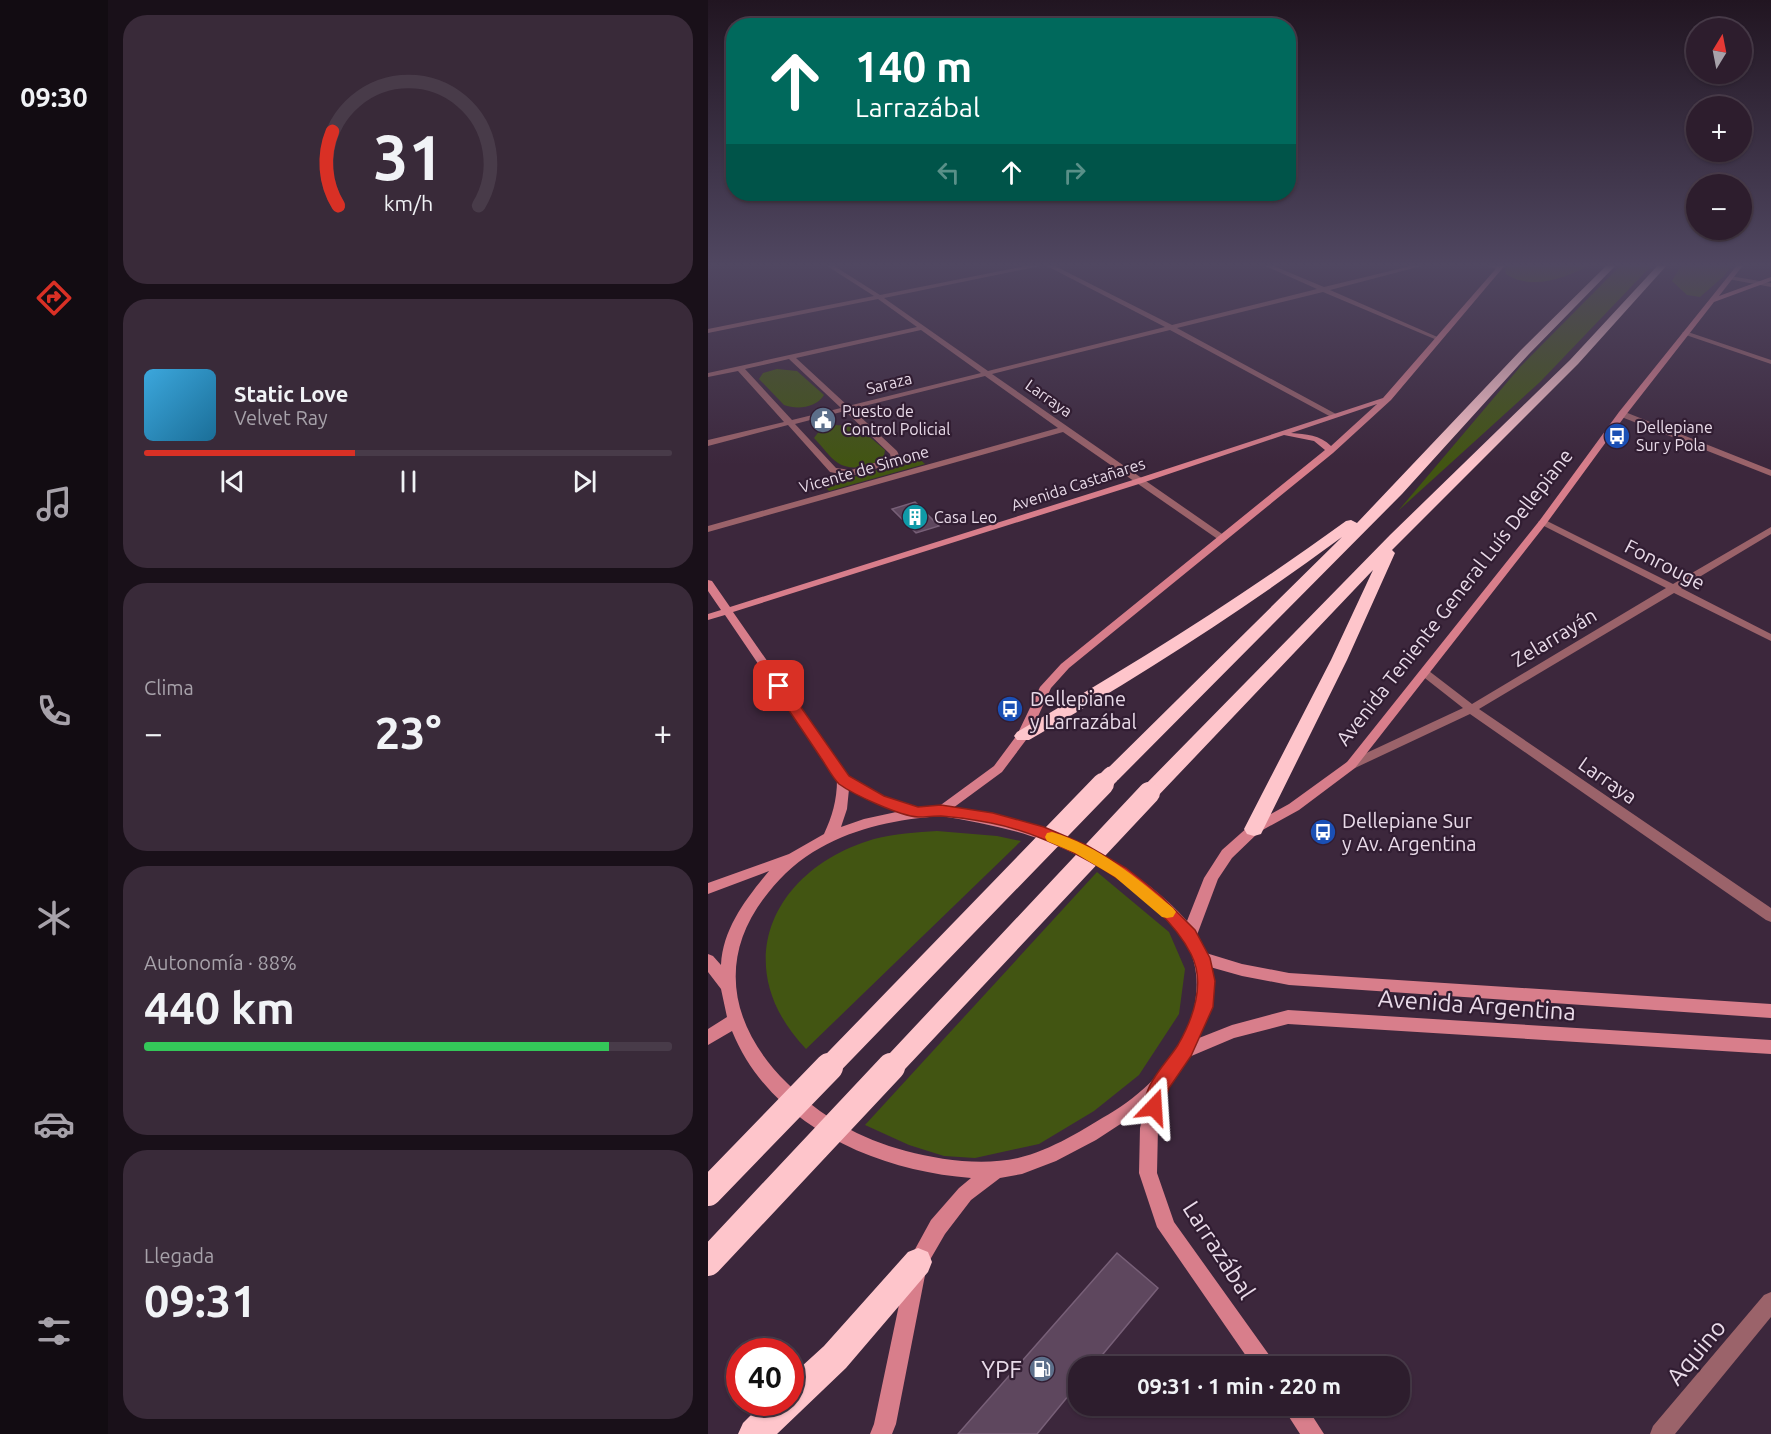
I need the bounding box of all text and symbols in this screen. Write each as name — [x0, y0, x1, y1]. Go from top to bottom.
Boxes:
north arrow — [1686, 18, 1752, 84]
map controls — [1686, 18, 1752, 240]
icon: ahead — [756, 42, 834, 120]
text: 140 m — [855, 43, 972, 90]
text: 09:30 — [20, 82, 88, 112]
text: Larrazábal — [855, 92, 980, 122]
button: + — [1686, 96, 1752, 162]
text: 31 — [373, 123, 443, 193]
icon: left — [932, 156, 965, 189]
icon: ahead — [995, 156, 1028, 189]
icon: right — [1058, 156, 1091, 189]
button: − — [1686, 174, 1752, 240]
text: km/h — [383, 192, 433, 216]
icon: directions — [33, 277, 75, 319]
street label: Saraza — [864, 369, 914, 397]
street label: Larraya — [1022, 376, 1076, 420]
text: Static Love — [234, 381, 349, 406]
place label: Puesto de Control Policial — [842, 402, 950, 438]
public building icon: Puesto de Control Policial — [808, 405, 838, 435]
text: Velvet Ray — [234, 406, 328, 429]
place label: Dellepiane Sur y Pola — [1636, 418, 1713, 454]
bus stop icon: Dellepiane Sur y Pola — [1602, 421, 1632, 451]
street label: Vicente de Simone — [797, 442, 931, 496]
street label: Avenida Teniente General Luís Dellepiane — [1331, 444, 1577, 750]
street label: Avenida Castañares — [1009, 454, 1147, 514]
icon: previous — [216, 465, 249, 498]
icon: pause — [392, 465, 425, 498]
icon: next — [568, 465, 601, 498]
icon: music — [33, 483, 75, 525]
building icon: Casa Leo — [900, 502, 930, 532]
place label: Casa Leo — [934, 508, 997, 526]
street label: Fonrouge — [1621, 534, 1709, 594]
street label: Zelarrayán — [1508, 603, 1600, 671]
pin — [753, 660, 804, 711]
icon: arrive — [762, 669, 795, 702]
text: Clima — [144, 676, 194, 699]
place label: Dellepiane y Larrazábal — [1030, 687, 1137, 733]
icon: phone — [33, 690, 75, 732]
bus stop icon: Dellepiane y Larrazábal — [995, 694, 1025, 724]
text: 23° — [375, 707, 441, 758]
text: − — [144, 714, 163, 751]
text: + — [653, 714, 672, 751]
street label: Larraya — [1574, 752, 1642, 808]
place label: Dellepiane Sur y Av. Argentina — [1342, 809, 1477, 855]
bus stop icon: Dellepiane Sur y Av. Argentina — [1308, 817, 1338, 847]
icon: climate — [33, 897, 75, 939]
text: Autonomía · 88% — [144, 951, 297, 974]
text: 440 km — [144, 982, 295, 1033]
street label: Avenida Argentina — [1377, 985, 1577, 1025]
position arrow — [1122, 1075, 1186, 1139]
icon: car — [33, 1103, 75, 1145]
street label: Larrazábal — [1177, 1196, 1261, 1304]
text: Llegada — [144, 1244, 214, 1267]
text: 09:31 — [144, 1275, 257, 1326]
icon: filters — [33, 1310, 75, 1352]
street label: Aquino — [1661, 1314, 1731, 1390]
speed limit sign: 40 — [726, 1338, 804, 1416]
fuel station icon: YPF — [1027, 1354, 1057, 1384]
place label: YPF — [981, 1356, 1022, 1383]
text: 09:31 · 1 min · 220 m — [1137, 1373, 1341, 1398]

